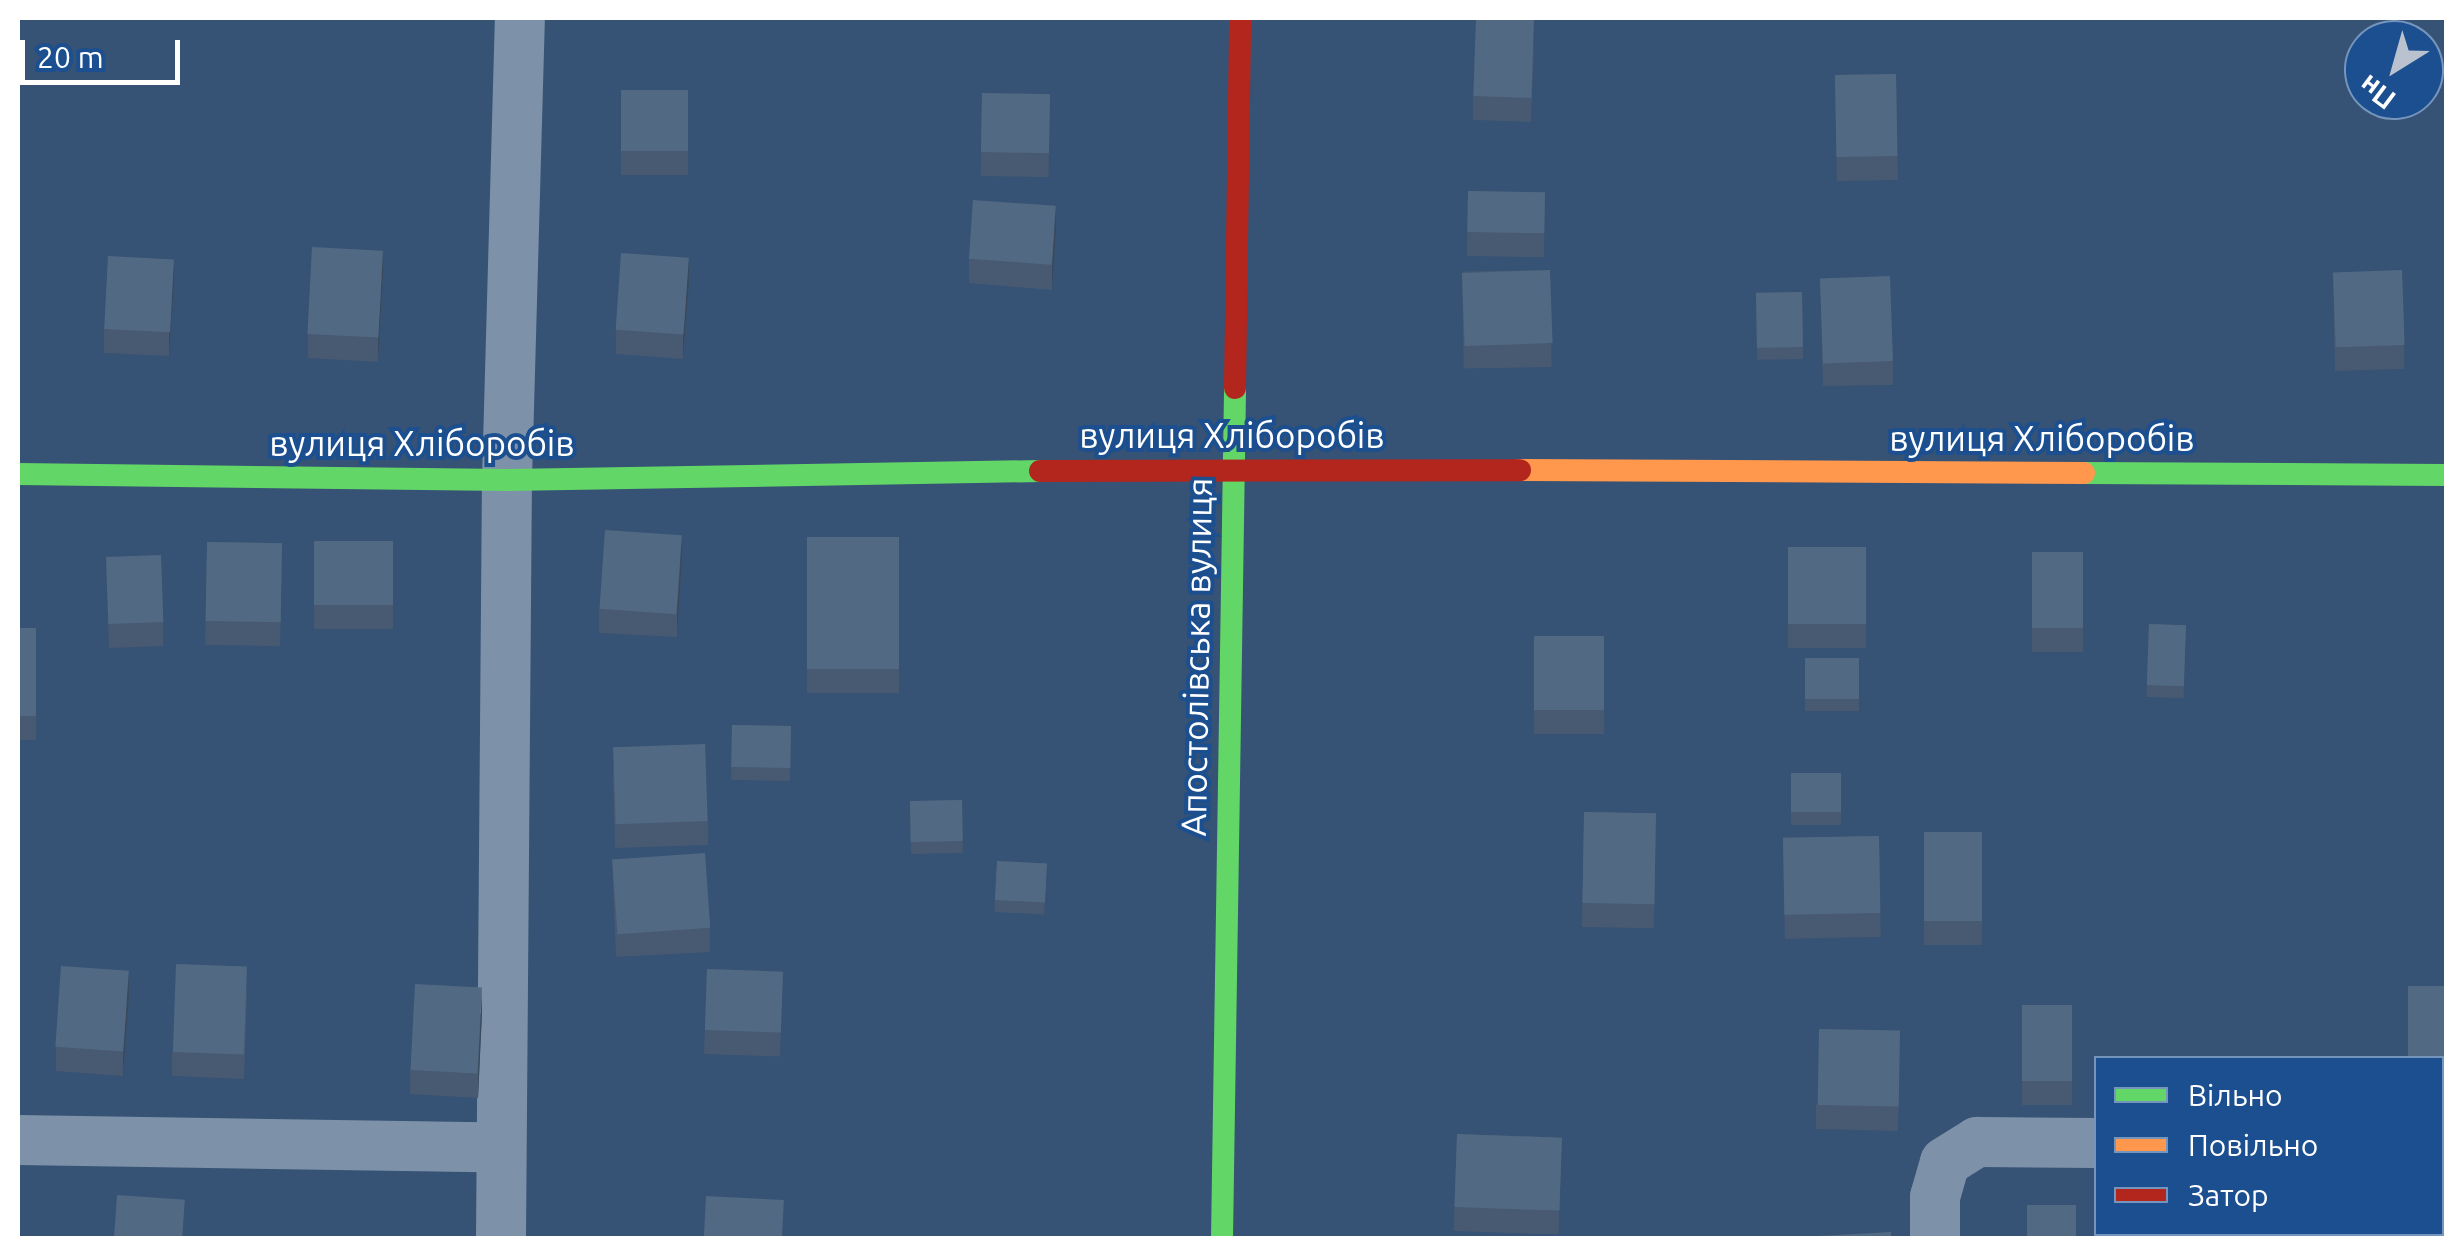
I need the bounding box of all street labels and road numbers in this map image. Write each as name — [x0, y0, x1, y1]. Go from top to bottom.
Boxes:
street label: вулиця Хліборобів — [1079, 414, 1385, 456]
street label: вулиця Хліборобів — [1889, 417, 2195, 459]
street label: вулиця Хліборобів — [269, 422, 575, 464]
street label: Апостолівська вулиця — [1172, 477, 1220, 837]

